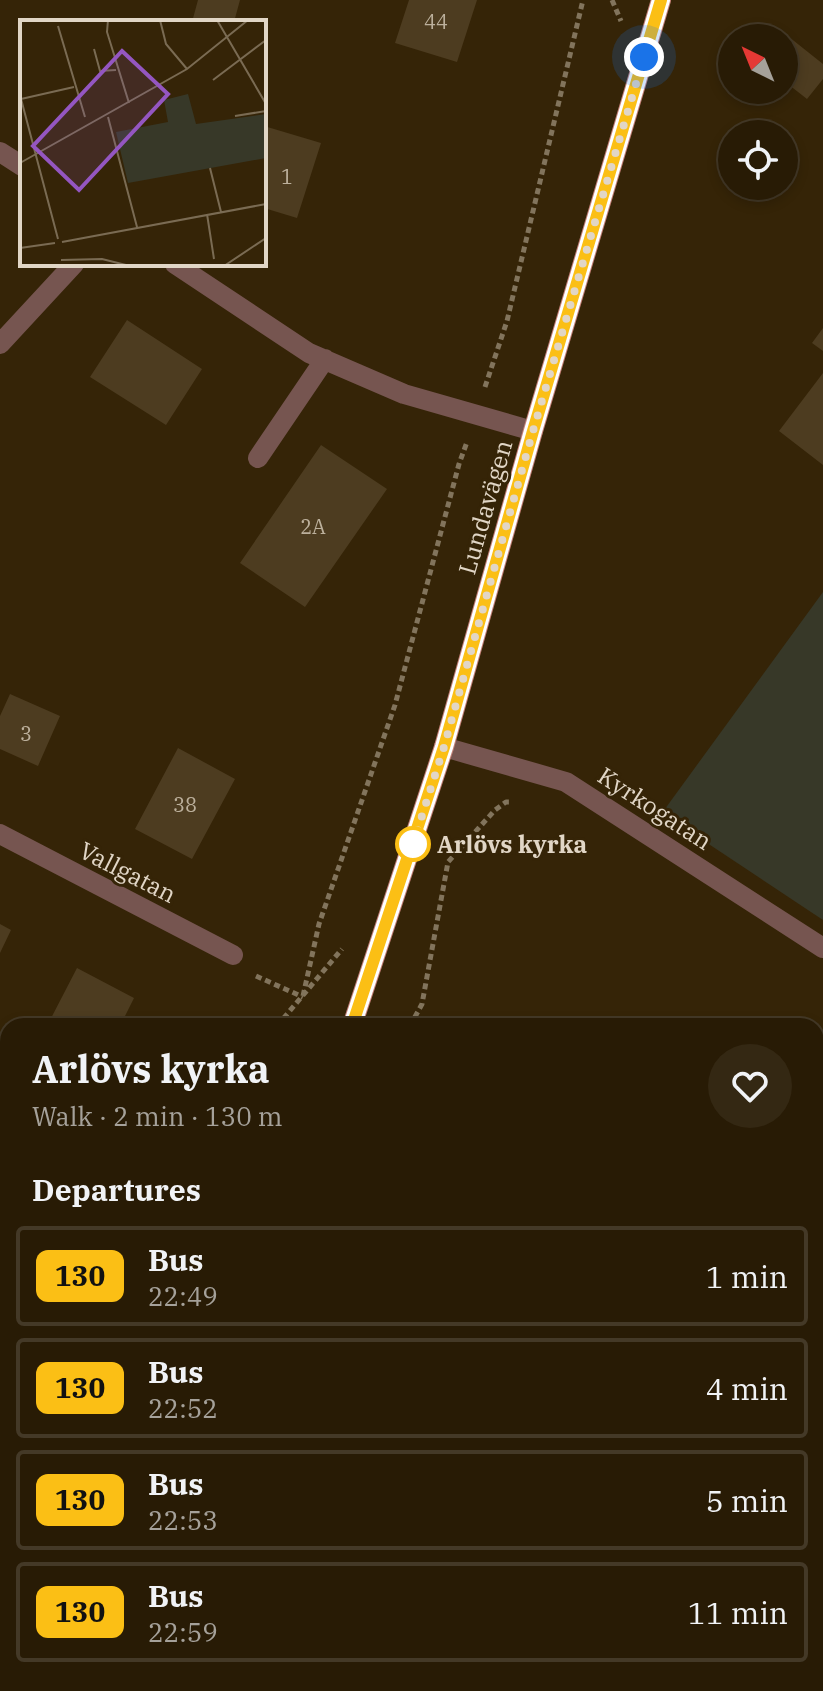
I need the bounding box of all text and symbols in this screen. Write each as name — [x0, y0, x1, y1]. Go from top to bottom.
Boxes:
house number: 44 — [424, 8, 448, 35]
inset map — [20, 20, 266, 266]
north arrow — [718, 24, 798, 104]
map controls — [718, 24, 798, 200]
your location — [624, 37, 664, 77]
button: locate — [718, 120, 798, 200]
house number: 1 — [281, 163, 293, 190]
street label: Lundavägen — [451, 436, 519, 578]
house number: 2A — [300, 513, 326, 540]
house number: 3 — [20, 720, 32, 747]
street label: Kyrkogatan — [592, 759, 718, 857]
house number: 38 — [173, 791, 197, 818]
marker: Arlövs kyrka — [396, 827, 430, 861]
place label: Arlövs kyrka — [437, 828, 587, 860]
street label: Vallgatan — [74, 834, 182, 910]
text: Arlövs kyrka — [32, 1044, 270, 1093]
button: heart — [708, 1044, 792, 1128]
text: Walk · 2 min · 130 m — [32, 1099, 283, 1133]
text: Departures — [32, 1170, 201, 1209]
text: Bus — [148, 1240, 203, 1279]
text: 130 — [55, 1257, 105, 1294]
text: 1 min — [706, 1257, 788, 1296]
text: 22:49 — [148, 1279, 218, 1313]
text: Bus — [148, 1352, 203, 1391]
text: 130 — [55, 1369, 105, 1406]
text: 4 min — [706, 1369, 788, 1408]
text: 22:52 — [148, 1391, 218, 1425]
text: Bus — [148, 1464, 203, 1503]
text: 130 — [55, 1481, 105, 1518]
text: 5 min — [706, 1481, 788, 1520]
text: 22:53 — [148, 1503, 218, 1537]
text: Bus — [148, 1576, 203, 1615]
text: 130 — [55, 1593, 105, 1630]
text: 11 min — [688, 1593, 788, 1632]
text: 22:59 — [148, 1615, 218, 1649]

